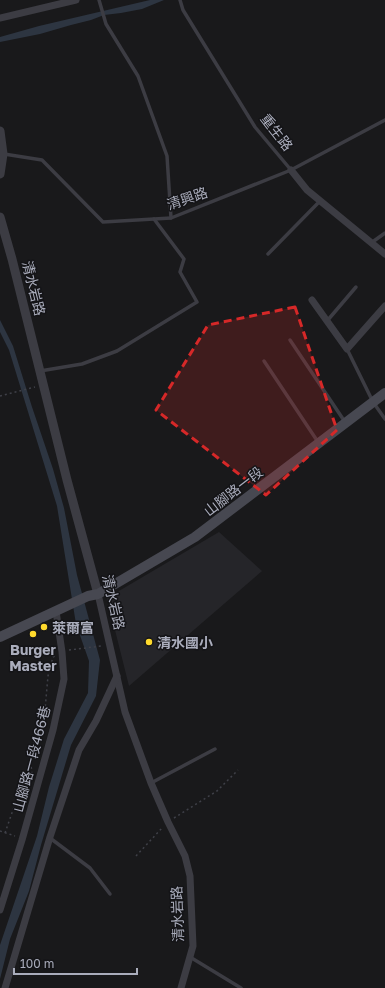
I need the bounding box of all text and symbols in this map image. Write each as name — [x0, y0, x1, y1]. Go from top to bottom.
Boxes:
street label: 重生路 — [257, 110, 297, 154]
street label: 清興路 — [164, 183, 210, 213]
street label: 清水岩路 — [19, 259, 49, 317]
street label: 山腳路一段 — [200, 463, 266, 519]
street label: 清水岩路 — [99, 573, 129, 631]
place label: 萊爾富 — [52, 619, 94, 636]
marker: 萊爾富 — [39, 622, 49, 632]
marker: Burger Master — [28, 629, 38, 639]
place label: 清水國小 — [157, 634, 213, 651]
marker: 清水國小 — [144, 637, 154, 647]
place label: Burger Master — [9, 641, 57, 674]
street label: 山腳路一段466巷 — [9, 704, 53, 814]
street label: 清水岩路 — [168, 886, 186, 942]
scale bar — [14, 950, 137, 976]
text: 100 m — [20, 956, 54, 971]

